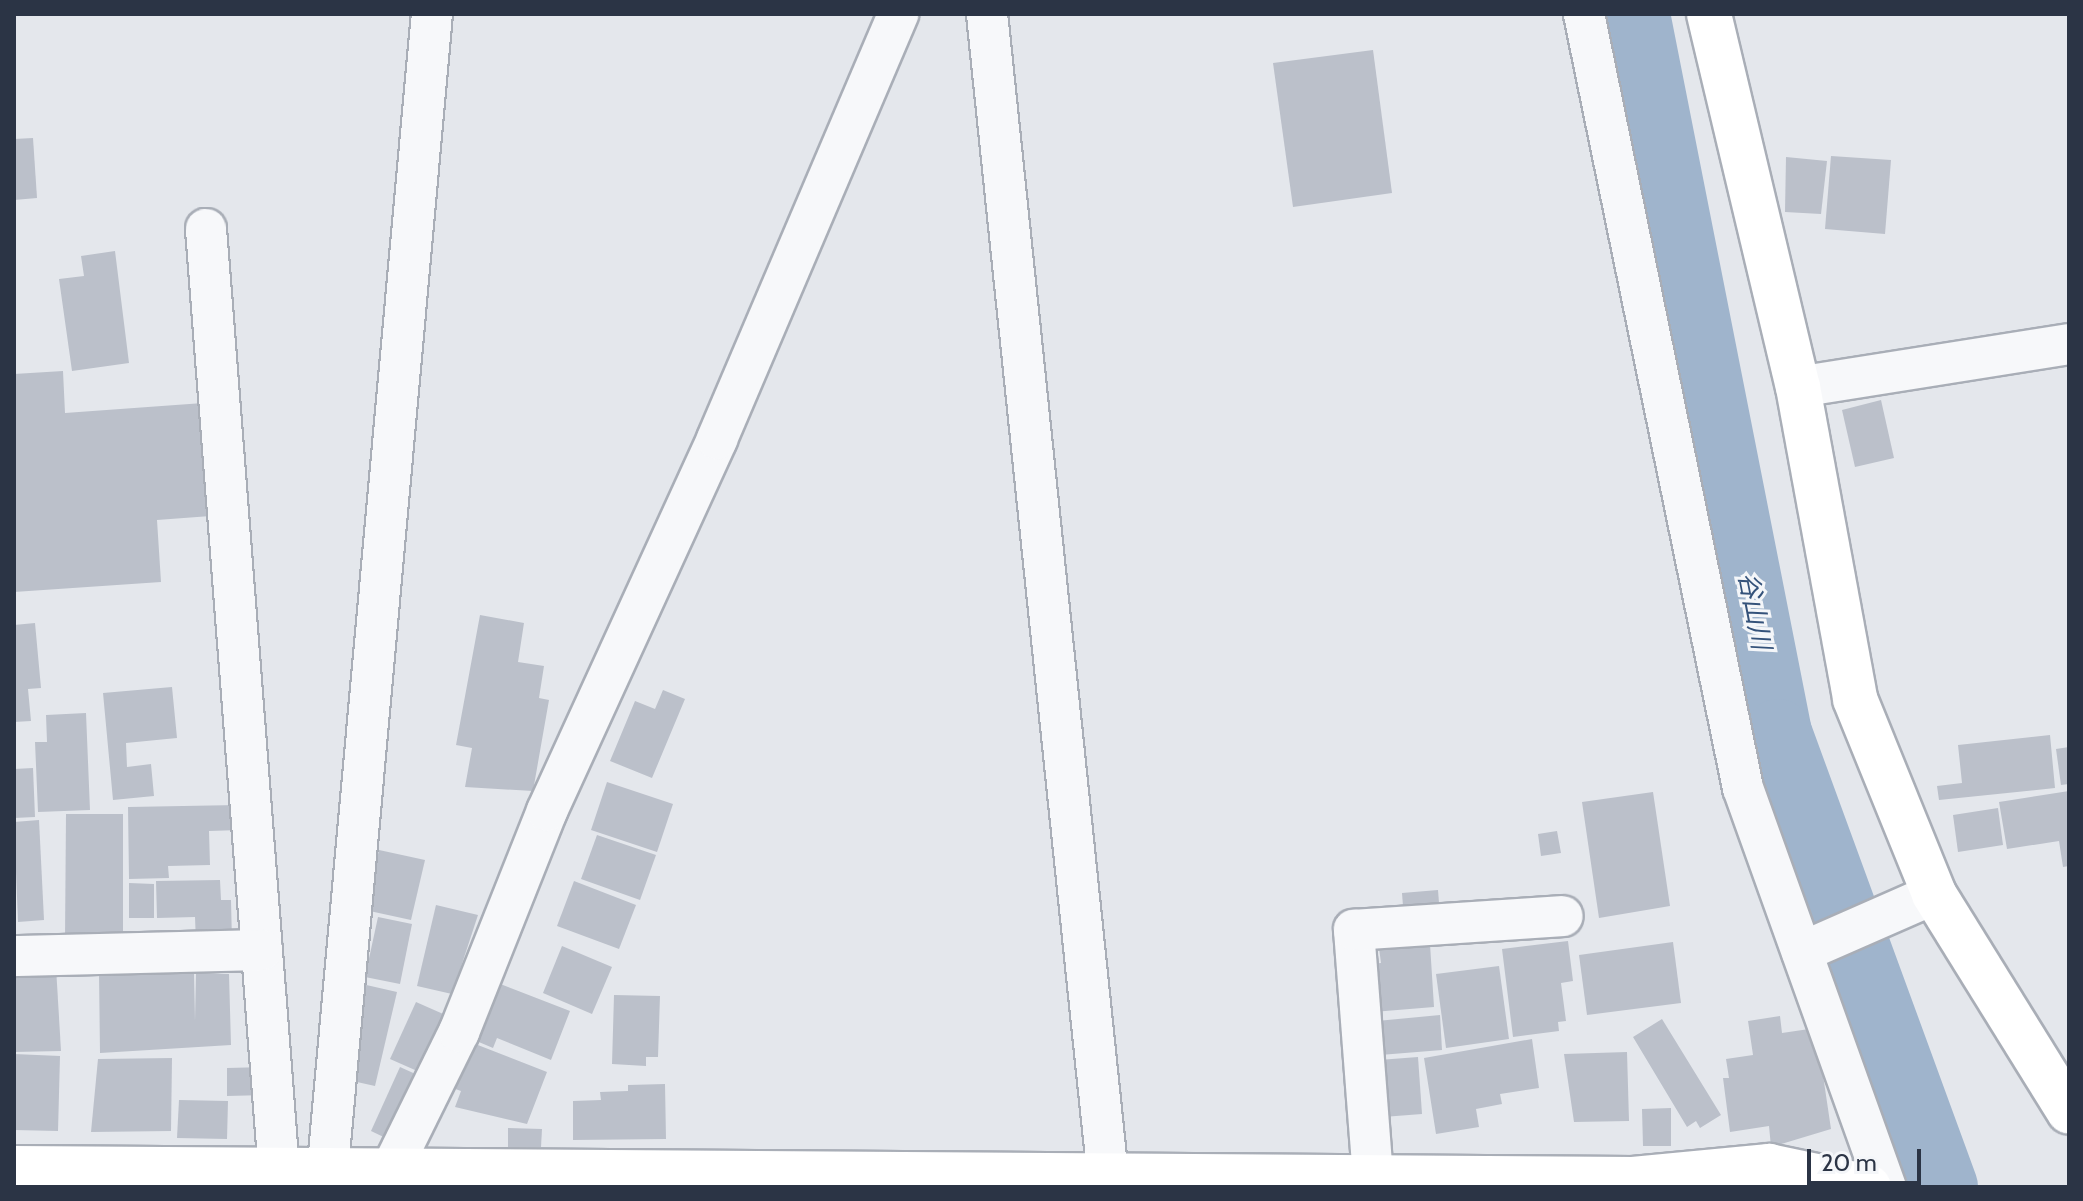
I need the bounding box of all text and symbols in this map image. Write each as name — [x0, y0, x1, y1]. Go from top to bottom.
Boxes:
water label: 谷山川 — [1731, 570, 1777, 652]
scale bar — [1811, 1133, 1925, 1183]
text: 20 m — [1821, 1148, 1877, 1177]

